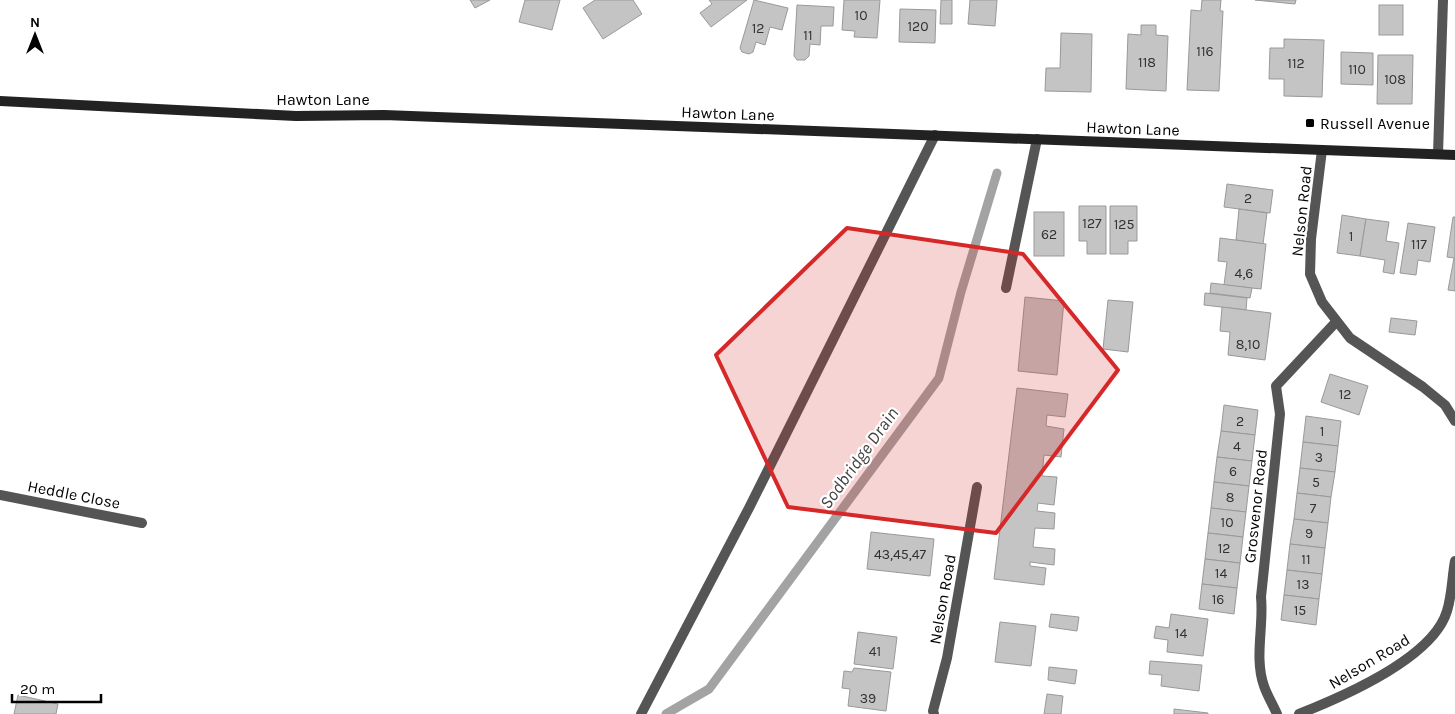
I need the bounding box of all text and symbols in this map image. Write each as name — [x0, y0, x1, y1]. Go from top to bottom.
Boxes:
house number: 10 — [855, 7, 867, 24]
north arrow — [10, 10, 60, 60]
text: N — [30, 14, 40, 31]
house number: 120 — [907, 18, 929, 35]
house number: 12 — [752, 20, 764, 37]
house number: 11 — [803, 27, 813, 44]
house number: 116 — [1196, 43, 1214, 60]
house number: 118 — [1138, 54, 1156, 71]
house number: 112 — [1287, 55, 1305, 72]
house number: 110 — [1348, 61, 1366, 78]
house number: 108 — [1384, 71, 1406, 88]
street label: Hawton Lane — [276, 90, 370, 109]
street label: Hawton Lane — [681, 102, 775, 125]
place label: Russell Avenue — [1320, 114, 1430, 133]
street label: Hawton Lane — [1086, 117, 1180, 140]
marker: Russell Avenue — [1304, 117, 1316, 129]
street label: Nelson Road — [1287, 165, 1316, 257]
house number: 2 — [1244, 190, 1252, 207]
house number: 127 — [1082, 215, 1102, 232]
house number: 125 — [1114, 216, 1134, 233]
house number: 62 — [1041, 226, 1057, 243]
house number: 1 — [1349, 228, 1353, 245]
house number: 117 — [1411, 236, 1427, 253]
house number: 4,6 — [1235, 265, 1253, 282]
house number: 8,10 — [1236, 336, 1260, 353]
house number: 12 — [1339, 386, 1351, 403]
water label: Sodbridge Drain — [815, 403, 903, 513]
house number: 2 — [1236, 413, 1244, 430]
house number: 1 — [1320, 423, 1324, 440]
house number: 4 — [1233, 438, 1241, 455]
street label: Grosvenor Road — [1240, 448, 1271, 564]
house number: 3 — [1315, 449, 1323, 466]
house number: 6 — [1229, 463, 1237, 480]
house number: 5 — [1312, 474, 1320, 491]
street label: Heddle Close — [26, 476, 122, 513]
house number: 8 — [1226, 489, 1234, 506]
house number: 7 — [1310, 500, 1317, 517]
house number: 10 — [1221, 514, 1233, 531]
house number: 9 — [1305, 525, 1313, 542]
house number: 12 — [1218, 540, 1230, 557]
house number: 43,45,47 — [874, 546, 926, 563]
house number: 11 — [1301, 551, 1311, 568]
street label: Nelson Road — [925, 553, 960, 646]
house number: 14 — [1215, 565, 1227, 582]
house number: 13 — [1297, 576, 1309, 593]
house number: 16 — [1212, 591, 1224, 608]
house number: 15 — [1294, 602, 1306, 619]
house number: 14 — [1175, 625, 1187, 642]
street label: Nelson Road — [1325, 630, 1413, 693]
house number: 41 — [869, 643, 881, 660]
scale bar — [12, 672, 101, 704]
text: 20 m — [20, 680, 55, 698]
house number: 39 — [860, 690, 876, 707]

